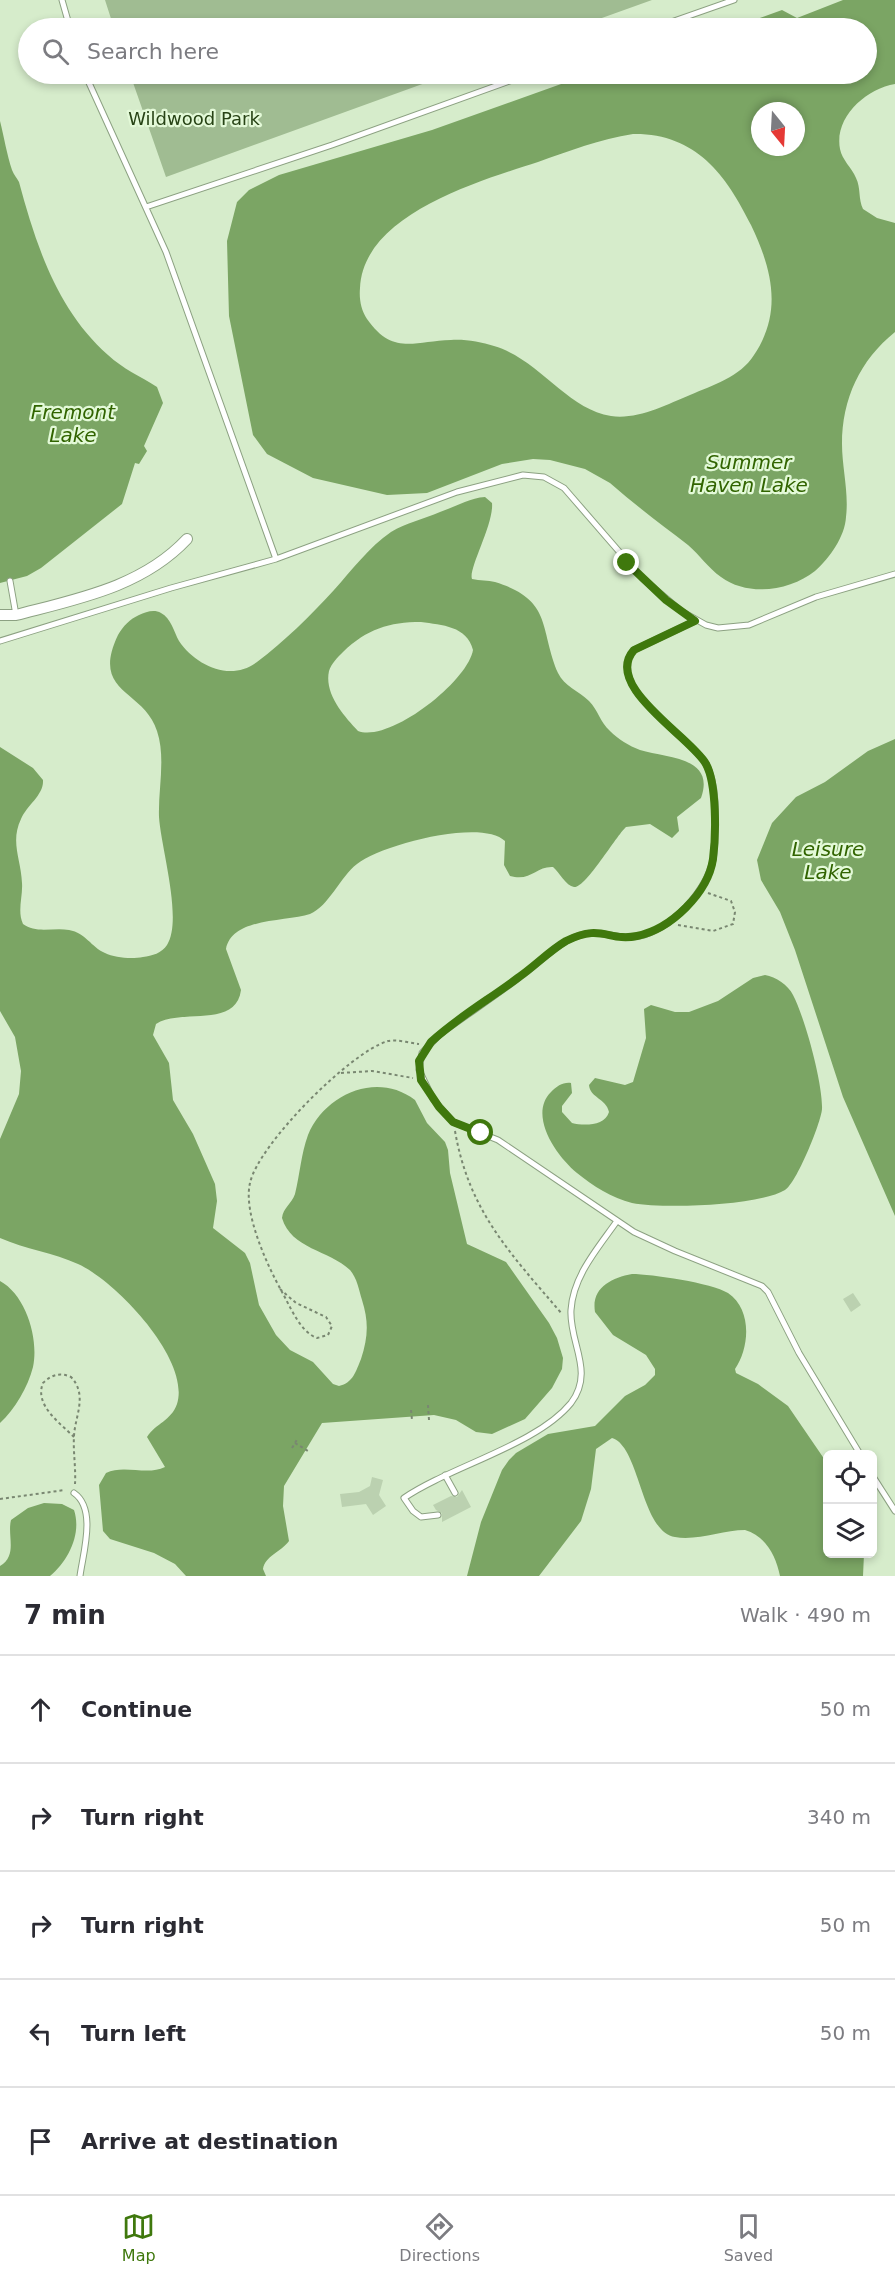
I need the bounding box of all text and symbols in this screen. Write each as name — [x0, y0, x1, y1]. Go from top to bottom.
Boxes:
search box — [18, 18, 877, 84]
icon: search — [39, 35, 72, 68]
text: Search here — [87, 39, 219, 64]
north arrow — [751, 102, 805, 156]
park label: Wildwood Park — [128, 108, 260, 129]
water label: Fremont Lake — [31, 400, 116, 447]
water label: Summer Haven Lake — [690, 450, 808, 497]
route end — [613, 549, 639, 575]
water label: Leisure Lake — [792, 837, 864, 884]
route start — [467, 1119, 493, 1145]
map controls — [823, 1450, 877, 1558]
button: locate — [823, 1450, 877, 1504]
button: layers — [823, 1504, 877, 1558]
text: 7 min — [24, 1600, 106, 1630]
text: Walk · 490 m — [740, 1603, 871, 1627]
icon: ahead — [24, 1693, 57, 1726]
text: Continue — [81, 1697, 192, 1722]
text: 50 m — [820, 1697, 871, 1721]
icon: right — [24, 1801, 57, 1834]
text: Turn right — [81, 1805, 204, 1830]
text: 340 m — [807, 1805, 871, 1829]
icon: right — [24, 1909, 57, 1942]
text: Turn right — [81, 1913, 204, 1938]
text: 50 m — [820, 1913, 871, 1937]
icon: left — [24, 2017, 57, 2050]
text: Turn left — [81, 2021, 186, 2046]
text: 50 m — [820, 2021, 871, 2045]
icon: arrive — [24, 2125, 57, 2158]
text: Arrive at destination — [81, 2129, 338, 2154]
tab: Map — [122, 2210, 156, 2265]
tab: Directions — [399, 2210, 480, 2265]
tab: Saved — [724, 2210, 773, 2265]

